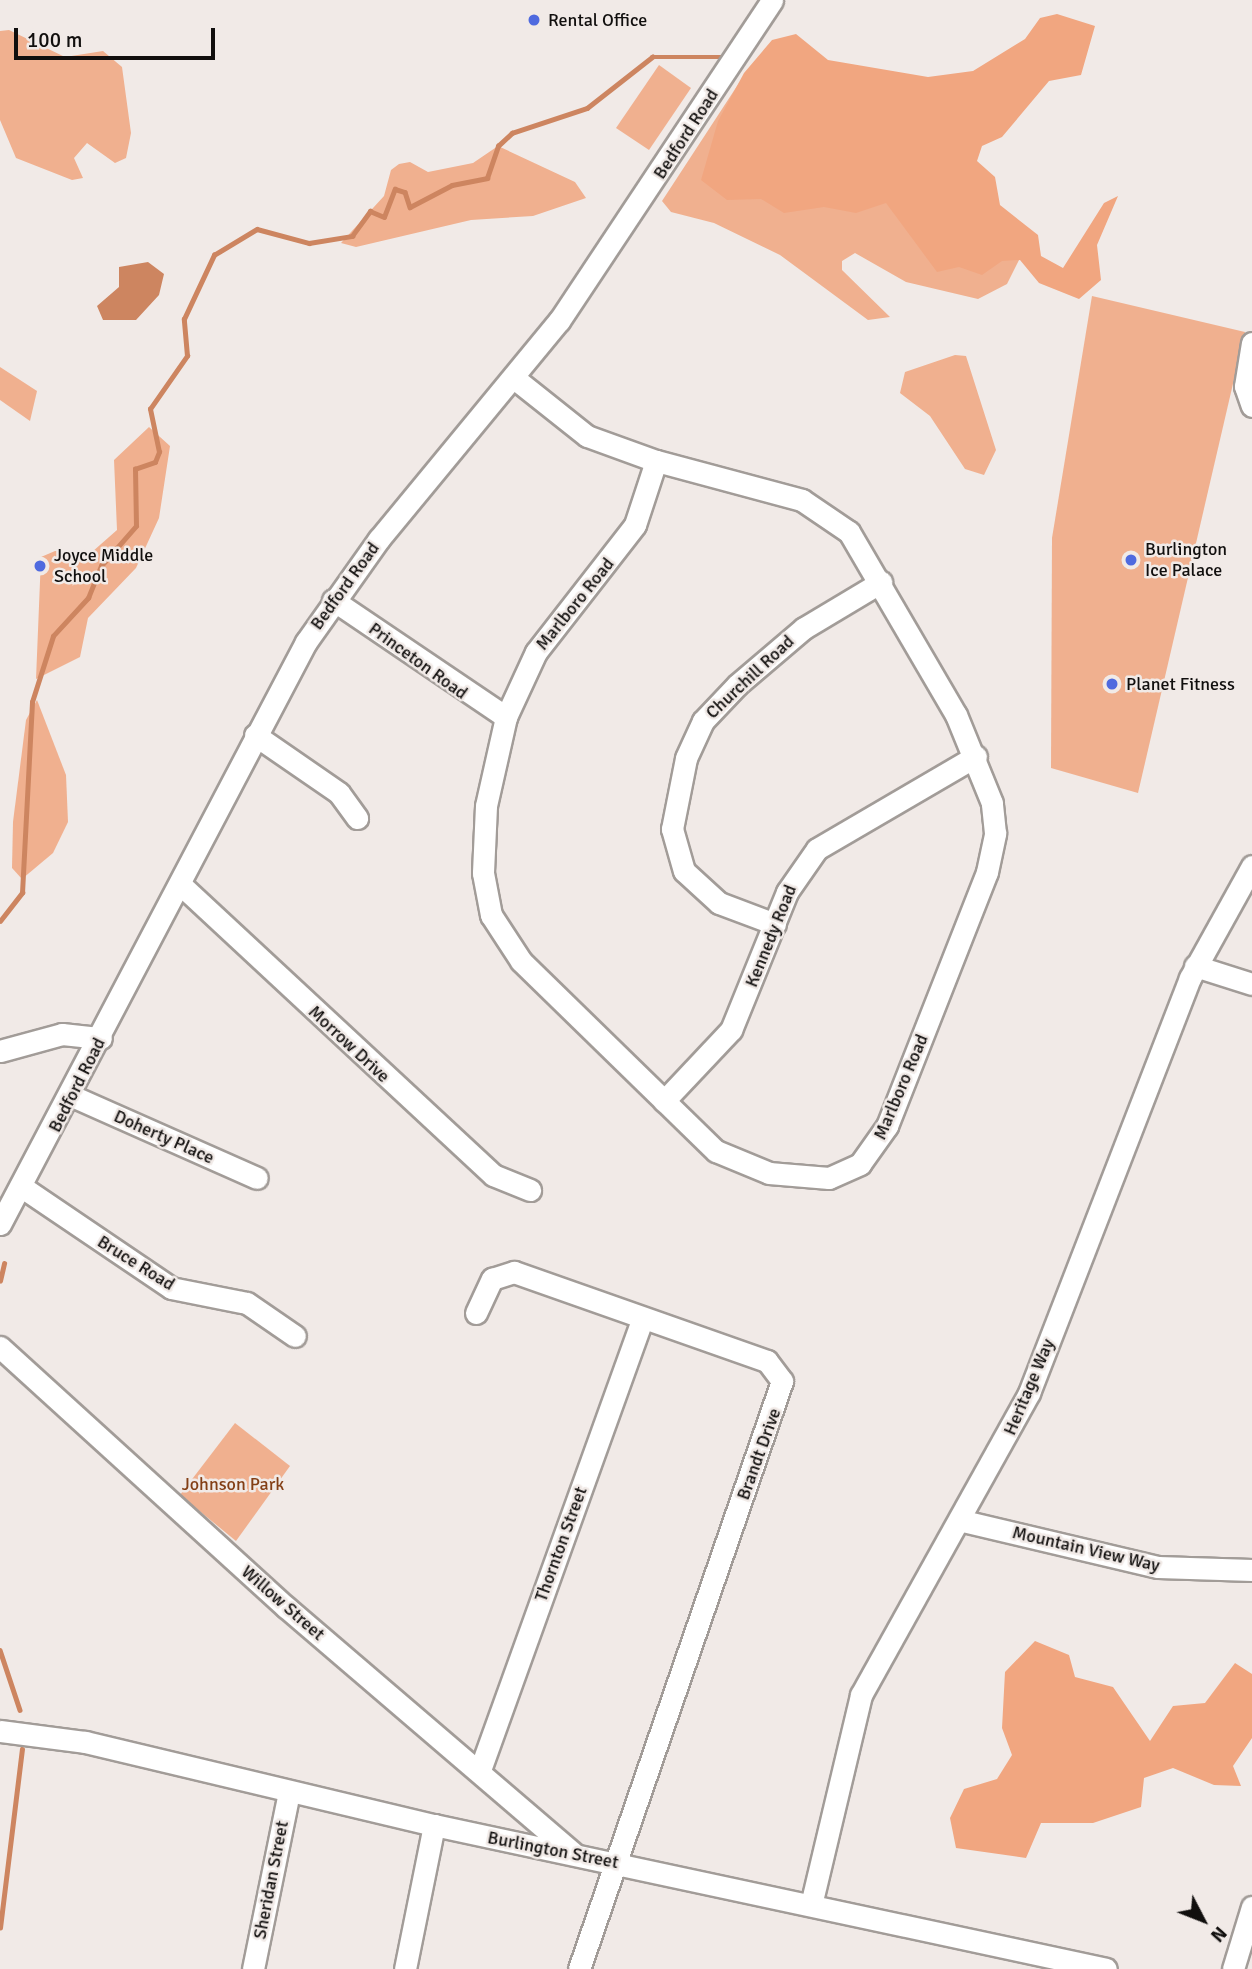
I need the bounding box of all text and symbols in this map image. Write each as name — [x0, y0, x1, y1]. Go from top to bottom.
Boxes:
place label: Rental Office — [548, 9, 647, 31]
marker: Rental Office — [526, 12, 542, 28]
scale bar — [18, 14, 219, 58]
text: 100 m — [27, 27, 82, 53]
street label: Bedford Road — [649, 85, 723, 183]
street label: Bedford Road — [306, 538, 384, 634]
place label: Burlington Ice Palace — [1145, 539, 1227, 582]
place label: Joyce Middle School — [54, 545, 153, 588]
marker: Burlington Ice Palace — [1123, 552, 1139, 568]
street label: Marlboro Road — [531, 553, 619, 655]
marker: Joyce Middle School — [32, 558, 48, 574]
street label: Princeton Road — [364, 618, 472, 704]
street label: Churchill Road — [701, 631, 799, 723]
place label: Planet Fitness — [1126, 673, 1235, 695]
marker: Planet Fitness — [1104, 676, 1120, 692]
street label: Kennedy Road — [741, 882, 801, 990]
street label: Morrow Drive — [304, 1001, 394, 1087]
street label: Marlboro Road — [869, 1031, 933, 1143]
street label: Bedford Road — [44, 1034, 110, 1136]
street label: Doherty Place — [110, 1105, 218, 1169]
street label: Bruce Road — [93, 1231, 179, 1295]
street label: Heritage Way — [999, 1336, 1059, 1438]
street label: Brandt Drive — [732, 1405, 786, 1503]
park label: Johnson Park — [182, 1473, 284, 1495]
street label: Thornton Street — [530, 1484, 592, 1604]
street label: Mountain View Way — [1010, 1522, 1162, 1576]
street label: Willow Street — [237, 1561, 329, 1645]
street label: Sheridan Street — [249, 1819, 293, 1941]
street label: Burlington Street — [486, 1827, 620, 1873]
north arrow — [1168, 1885, 1238, 1955]
text: N — [1205, 1921, 1232, 1947]

